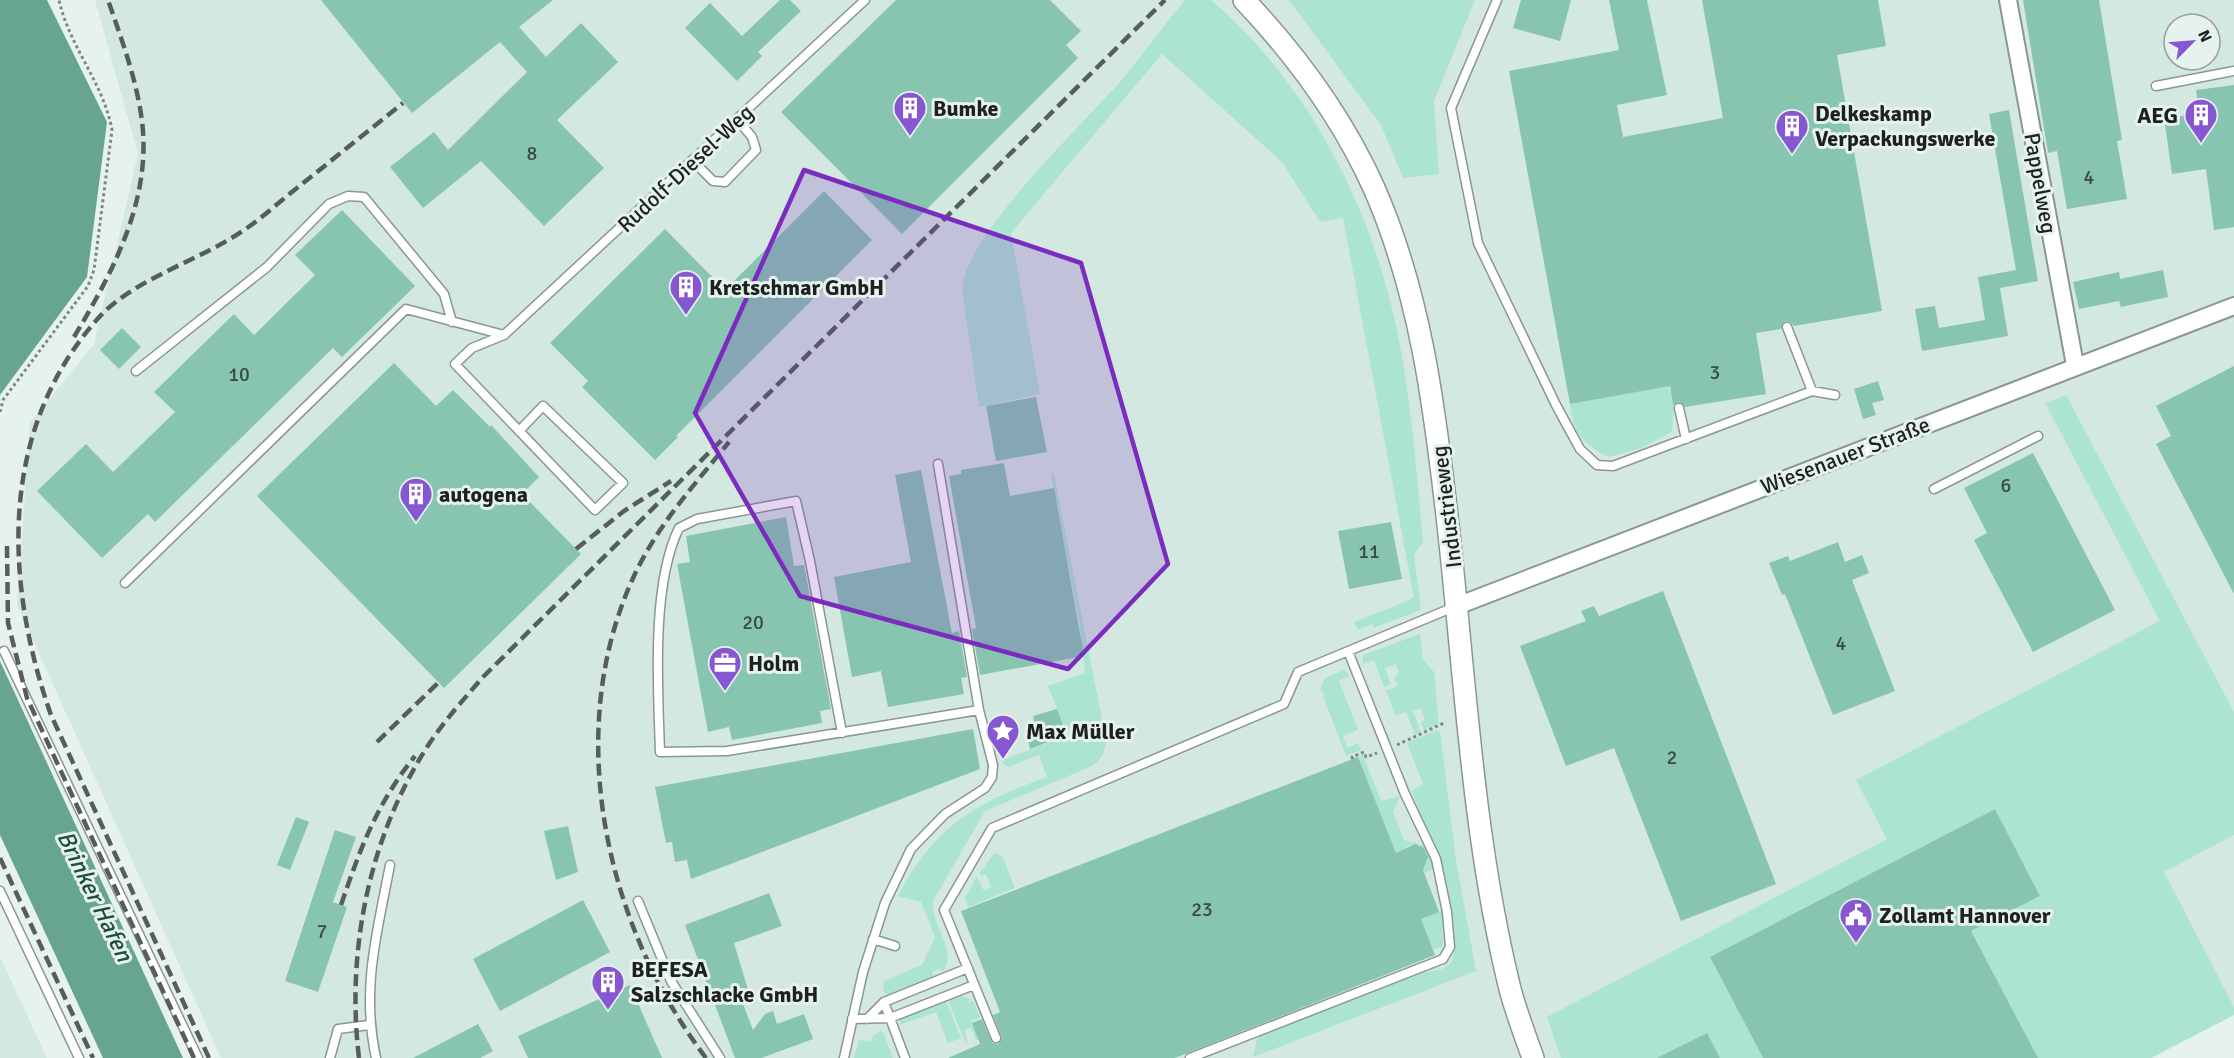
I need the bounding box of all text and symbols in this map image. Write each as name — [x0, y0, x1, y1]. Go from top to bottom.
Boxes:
north arrow — [2162, 12, 2222, 72]
text: N — [2193, 27, 2216, 45]
building icon: Bumke — [892, 90, 928, 137]
place label: Bumke — [933, 95, 999, 122]
building icon: AEG — [2183, 97, 2219, 144]
street label: Rudolf-Diesel-Weg — [612, 99, 759, 238]
place label: Delkeskamp Verpackungswerke — [1815, 100, 1995, 152]
place label: AEG — [2137, 102, 2178, 129]
building icon: Delkeskamp Verpackungswerke — [1774, 108, 1810, 155]
street label: Pappelweg — [2018, 131, 2063, 236]
house number: 8 — [527, 141, 537, 166]
house number: 4 — [2084, 165, 2095, 190]
building icon: Kretschmar GmbH — [668, 269, 704, 316]
place label: Kretschmar GmbH — [709, 274, 884, 301]
house number: 3 — [1710, 360, 1720, 385]
house number: 10 — [228, 362, 250, 387]
street label: Wiesenauer Straße — [1757, 411, 1934, 500]
street label: Industrieweg — [1426, 444, 1467, 570]
house number: 6 — [2001, 473, 2011, 498]
building icon: autogena — [398, 476, 434, 523]
place label: autogena — [439, 481, 528, 508]
house number: 11 — [1358, 539, 1380, 564]
house number: 20 — [742, 610, 764, 635]
house number: 4 — [1836, 631, 1847, 656]
office icon: Holm — [707, 645, 743, 692]
place label: Holm — [748, 650, 799, 677]
place icon: Max Müller — [985, 713, 1021, 760]
place label: Max Müller — [1026, 718, 1135, 745]
house number: 2 — [1667, 745, 1677, 770]
water label: Brinker Hafen — [50, 826, 140, 967]
house number: 23 — [1191, 897, 1213, 922]
public building icon: Zollamt Hannover — [1838, 897, 1874, 944]
place label: Zollamt Hannover — [1879, 902, 2051, 929]
house number: 7 — [317, 919, 327, 944]
place label: BEFESA Salzschlacke GmbH — [631, 956, 818, 1008]
building icon: BEFESA Salzschlacke GmbH — [590, 964, 626, 1011]

